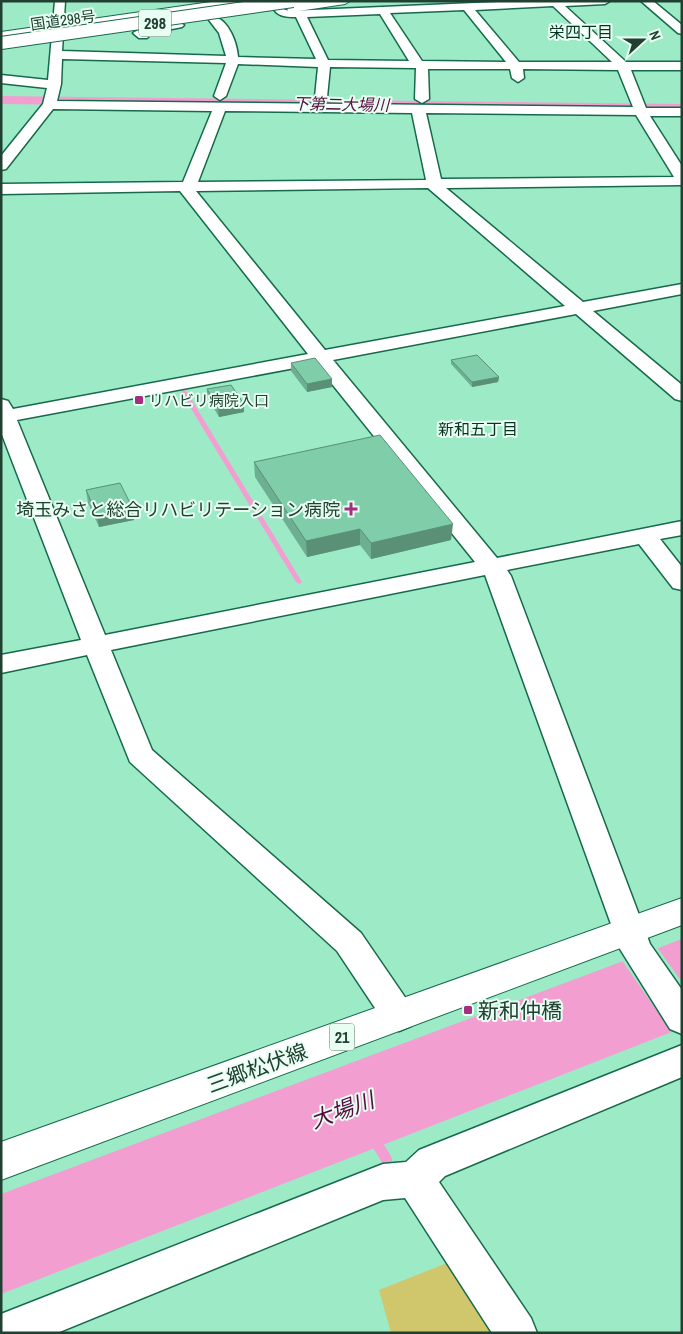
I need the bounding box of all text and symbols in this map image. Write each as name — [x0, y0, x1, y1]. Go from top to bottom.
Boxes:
street label: 国道298号 — [29, 5, 97, 35]
road number: 298 — [139, 9, 171, 36]
north arrow — [618, 15, 668, 65]
district label: 栄四丁目 — [549, 21, 613, 43]
text: N — [645, 28, 665, 42]
water label: 下第二大場川 — [293, 92, 391, 116]
place label: リハビリ病院入口 — [149, 390, 269, 411]
marker: リハビリ病院入口 — [133, 394, 145, 406]
district label: 新和五丁目 — [438, 418, 518, 440]
place label: 埼玉みさと総合リハビリテーション病院 — [16, 497, 340, 522]
marker: 埼玉みさと総合リハビリテーション病院 — [344, 502, 358, 516]
place label: 新和仲橋 — [478, 996, 562, 1025]
marker: 新和仲橋 — [462, 1004, 474, 1016]
road number: 21 — [330, 1024, 354, 1050]
street label: 三郷松伏線 — [203, 1036, 311, 1100]
water label: 大場川 — [306, 1084, 380, 1135]

